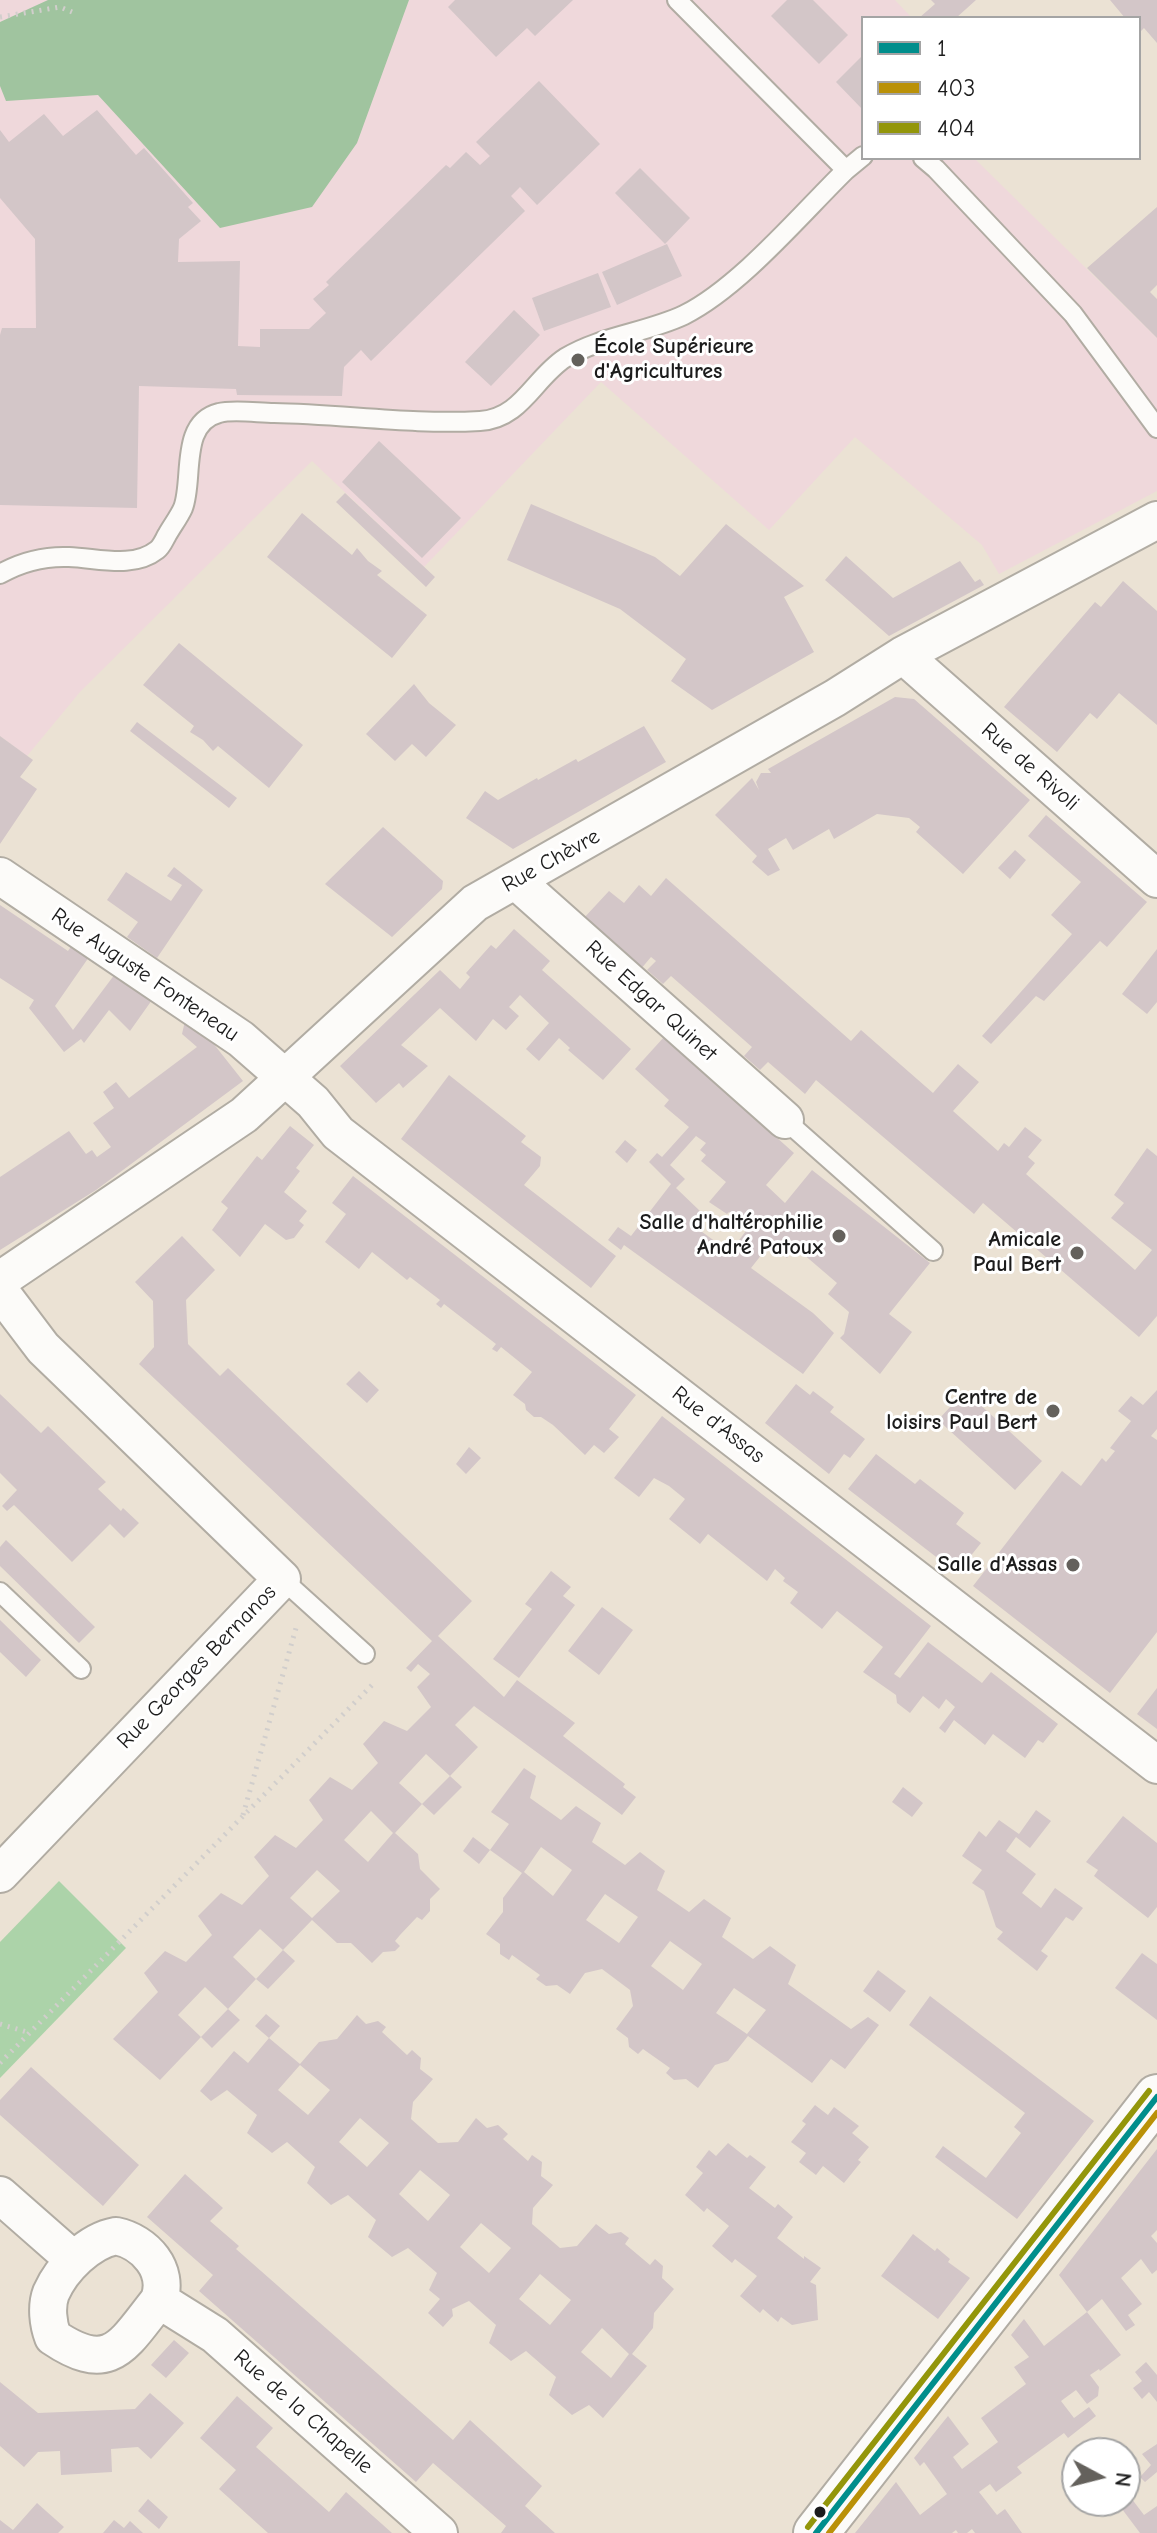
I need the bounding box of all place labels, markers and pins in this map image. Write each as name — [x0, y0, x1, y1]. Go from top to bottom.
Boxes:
place label: École Supérieure d'Agricultures — [594, 334, 754, 386]
marker: École Supérieure d'Agricultures — [569, 351, 587, 369]
place label: Salle d'haltérophilie André Patoux — [640, 1210, 823, 1262]
marker: Salle d'haltérophilie André Patoux — [830, 1227, 848, 1245]
place label: Amicale Paul Bert — [973, 1227, 1061, 1278]
marker: Amicale Paul Bert — [1068, 1244, 1086, 1262]
place label: Centre de loisirs Paul Bert — [886, 1385, 1037, 1436]
marker: Centre de loisirs Paul Bert — [1044, 1402, 1062, 1420]
place label: Salle d'Assas — [937, 1552, 1057, 1578]
marker: Salle d'Assas — [1064, 1556, 1082, 1574]
unlabelled marker — [812, 2504, 828, 2520]

